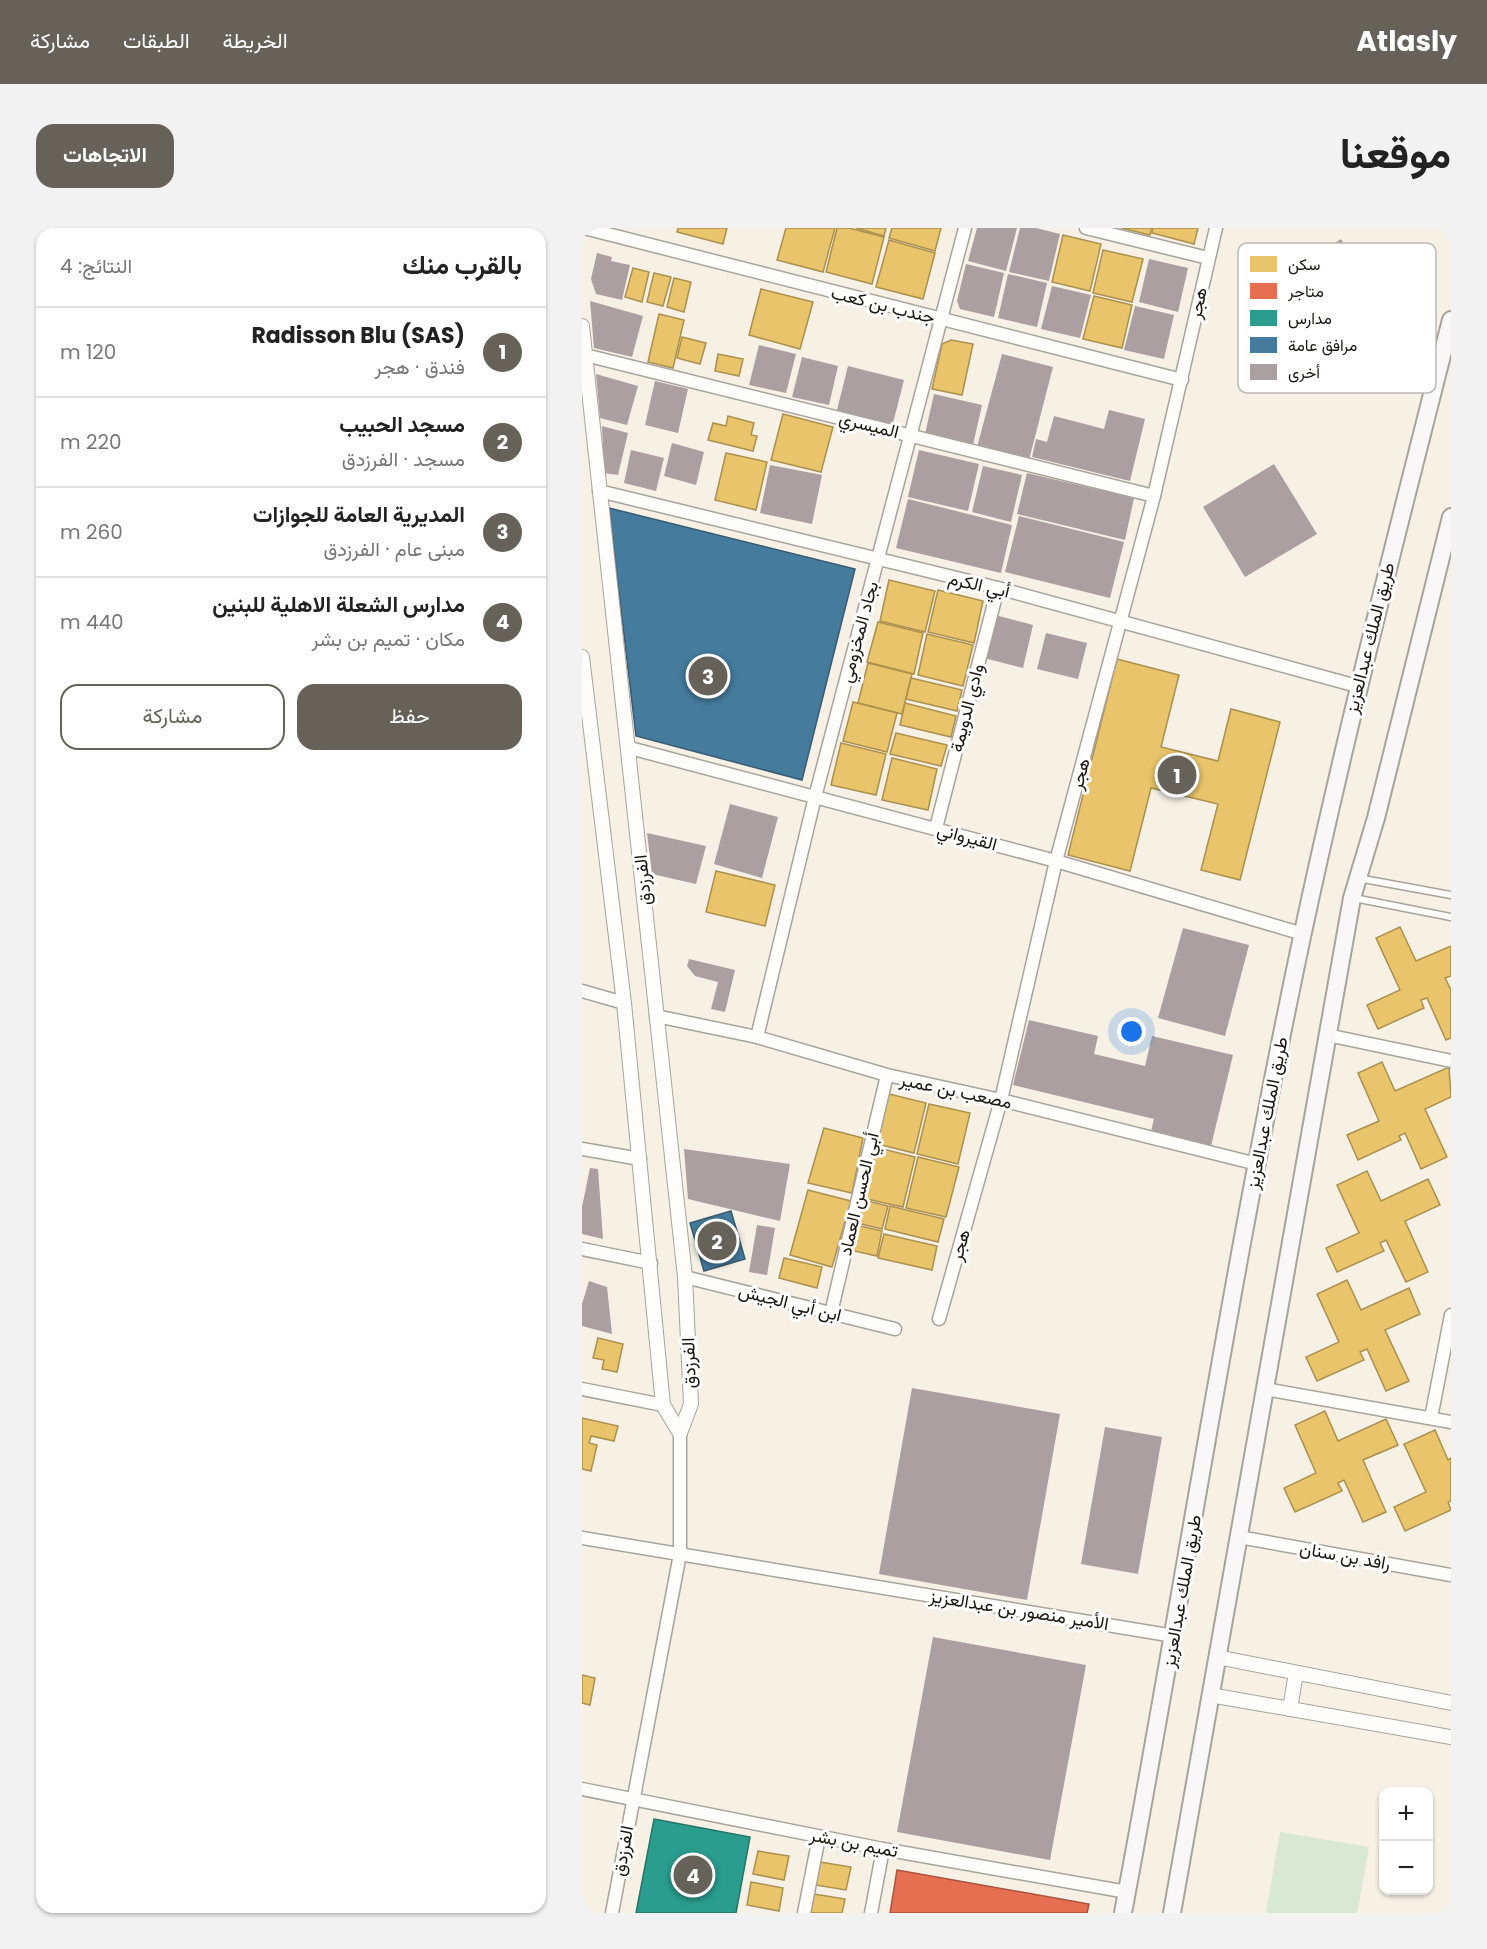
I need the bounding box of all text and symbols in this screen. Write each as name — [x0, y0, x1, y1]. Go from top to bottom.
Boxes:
text: Atlasly — [1356, 22, 1457, 61]
text: مشاركة — [30, 26, 90, 55]
text: الطبقات — [123, 26, 190, 55]
text: الخريطة — [223, 26, 288, 55]
button: الاتجاهات — [36, 124, 174, 188]
text: موقعنا — [1340, 124, 1451, 183]
legend — [1238, 243, 1436, 393]
text: بالقرب منك — [402, 247, 522, 283]
text: النتائج: 4 — [60, 252, 132, 280]
text: سكن — [1288, 253, 1320, 276]
street label: جندب بن كعب — [828, 280, 938, 330]
text: متاجر — [1287, 280, 1324, 303]
street label: هجر — [1182, 285, 1213, 322]
text: مدارس — [1288, 307, 1332, 330]
text: Radisson Blu (SAS) — [251, 320, 465, 351]
text: مرافق عامة — [1288, 334, 1357, 357]
text: 120 m — [60, 338, 116, 366]
text: 1 — [499, 338, 506, 366]
text: فندق · هجر — [374, 353, 465, 381]
text: أخرى — [1288, 361, 1320, 384]
street label: الميسري — [836, 405, 902, 447]
text: مسجد الحبيب — [339, 409, 465, 440]
text: 220 m — [60, 428, 122, 456]
text: 2 — [497, 428, 508, 456]
text: مسجد · الفرزدق — [342, 445, 465, 473]
text: المديرية العامة للجوازات — [253, 499, 465, 530]
text: 260 m — [60, 518, 123, 546]
text: 3 — [496, 518, 509, 546]
text: مبنى عام · الفرزدق — [323, 535, 465, 563]
street label: طريق الملك عبدالعزيز — [1338, 560, 1400, 717]
street label: أبي الكرم — [945, 565, 1012, 607]
street label: بجاد المخزومي — [833, 578, 887, 686]
text: مدارس الشعلة الاهلية للبنين — [212, 589, 465, 620]
text: 440 m — [60, 608, 124, 636]
text: 4 — [496, 608, 509, 636]
text: مكان · تميم بن بشر — [311, 625, 465, 653]
pin: 3 — [688, 654, 728, 698]
street label: وادي الدويمة — [943, 661, 992, 756]
button: مشاركة — [60, 684, 285, 750]
button: حفظ — [297, 684, 522, 750]
pin: 1 — [1158, 752, 1196, 798]
street label: هجر — [1063, 755, 1096, 793]
street label: القيرواني — [934, 817, 1000, 859]
street label: الفرزدق — [627, 853, 658, 907]
your location — [1117, 1017, 1146, 1046]
street label: طريق الملك عبدالعزيز — [1239, 1035, 1294, 1192]
street label: مصعب بن عمير — [897, 1066, 1014, 1115]
street label: أبي الحسن العماد — [832, 1130, 888, 1259]
pin: 2 — [698, 1218, 736, 1264]
street label: هجر — [943, 1226, 976, 1265]
street label: ابن أبي الجيش — [735, 1278, 844, 1330]
street label: الفرزدق — [675, 1337, 702, 1389]
street label: طريق الملك عبدالعزيز — [1156, 1513, 1207, 1670]
street label: رافد بن سنان — [1298, 1535, 1393, 1576]
street label: الأمير منصور بن عبدالعزيز — [927, 1583, 1110, 1636]
map controls — [1379, 1787, 1433, 1895]
button: + — [1379, 1787, 1433, 1841]
street label: تميم بن بشر — [807, 1822, 900, 1863]
street label: الفرزدق — [606, 1824, 639, 1878]
button: − — [1379, 1841, 1433, 1895]
pin: 4 — [674, 1852, 712, 1898]

